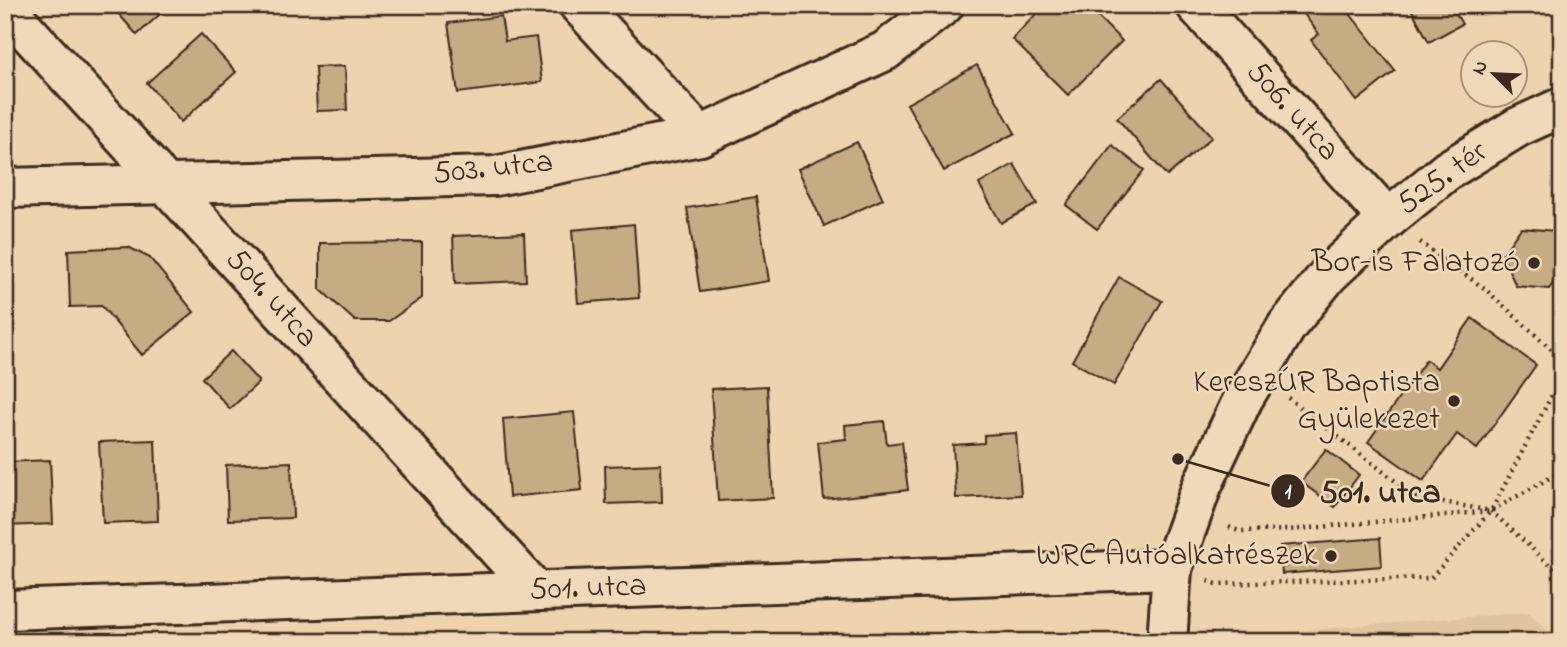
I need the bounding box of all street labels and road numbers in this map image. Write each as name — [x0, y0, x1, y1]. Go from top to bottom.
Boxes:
street label: 506. utca — [1234, 51, 1350, 173]
street label: 525. tér — [1388, 130, 1498, 228]
street label: 503. utca — [431, 139, 555, 199]
street label: 504. utca — [213, 239, 329, 359]
street label: 501. utca — [529, 563, 647, 615]

